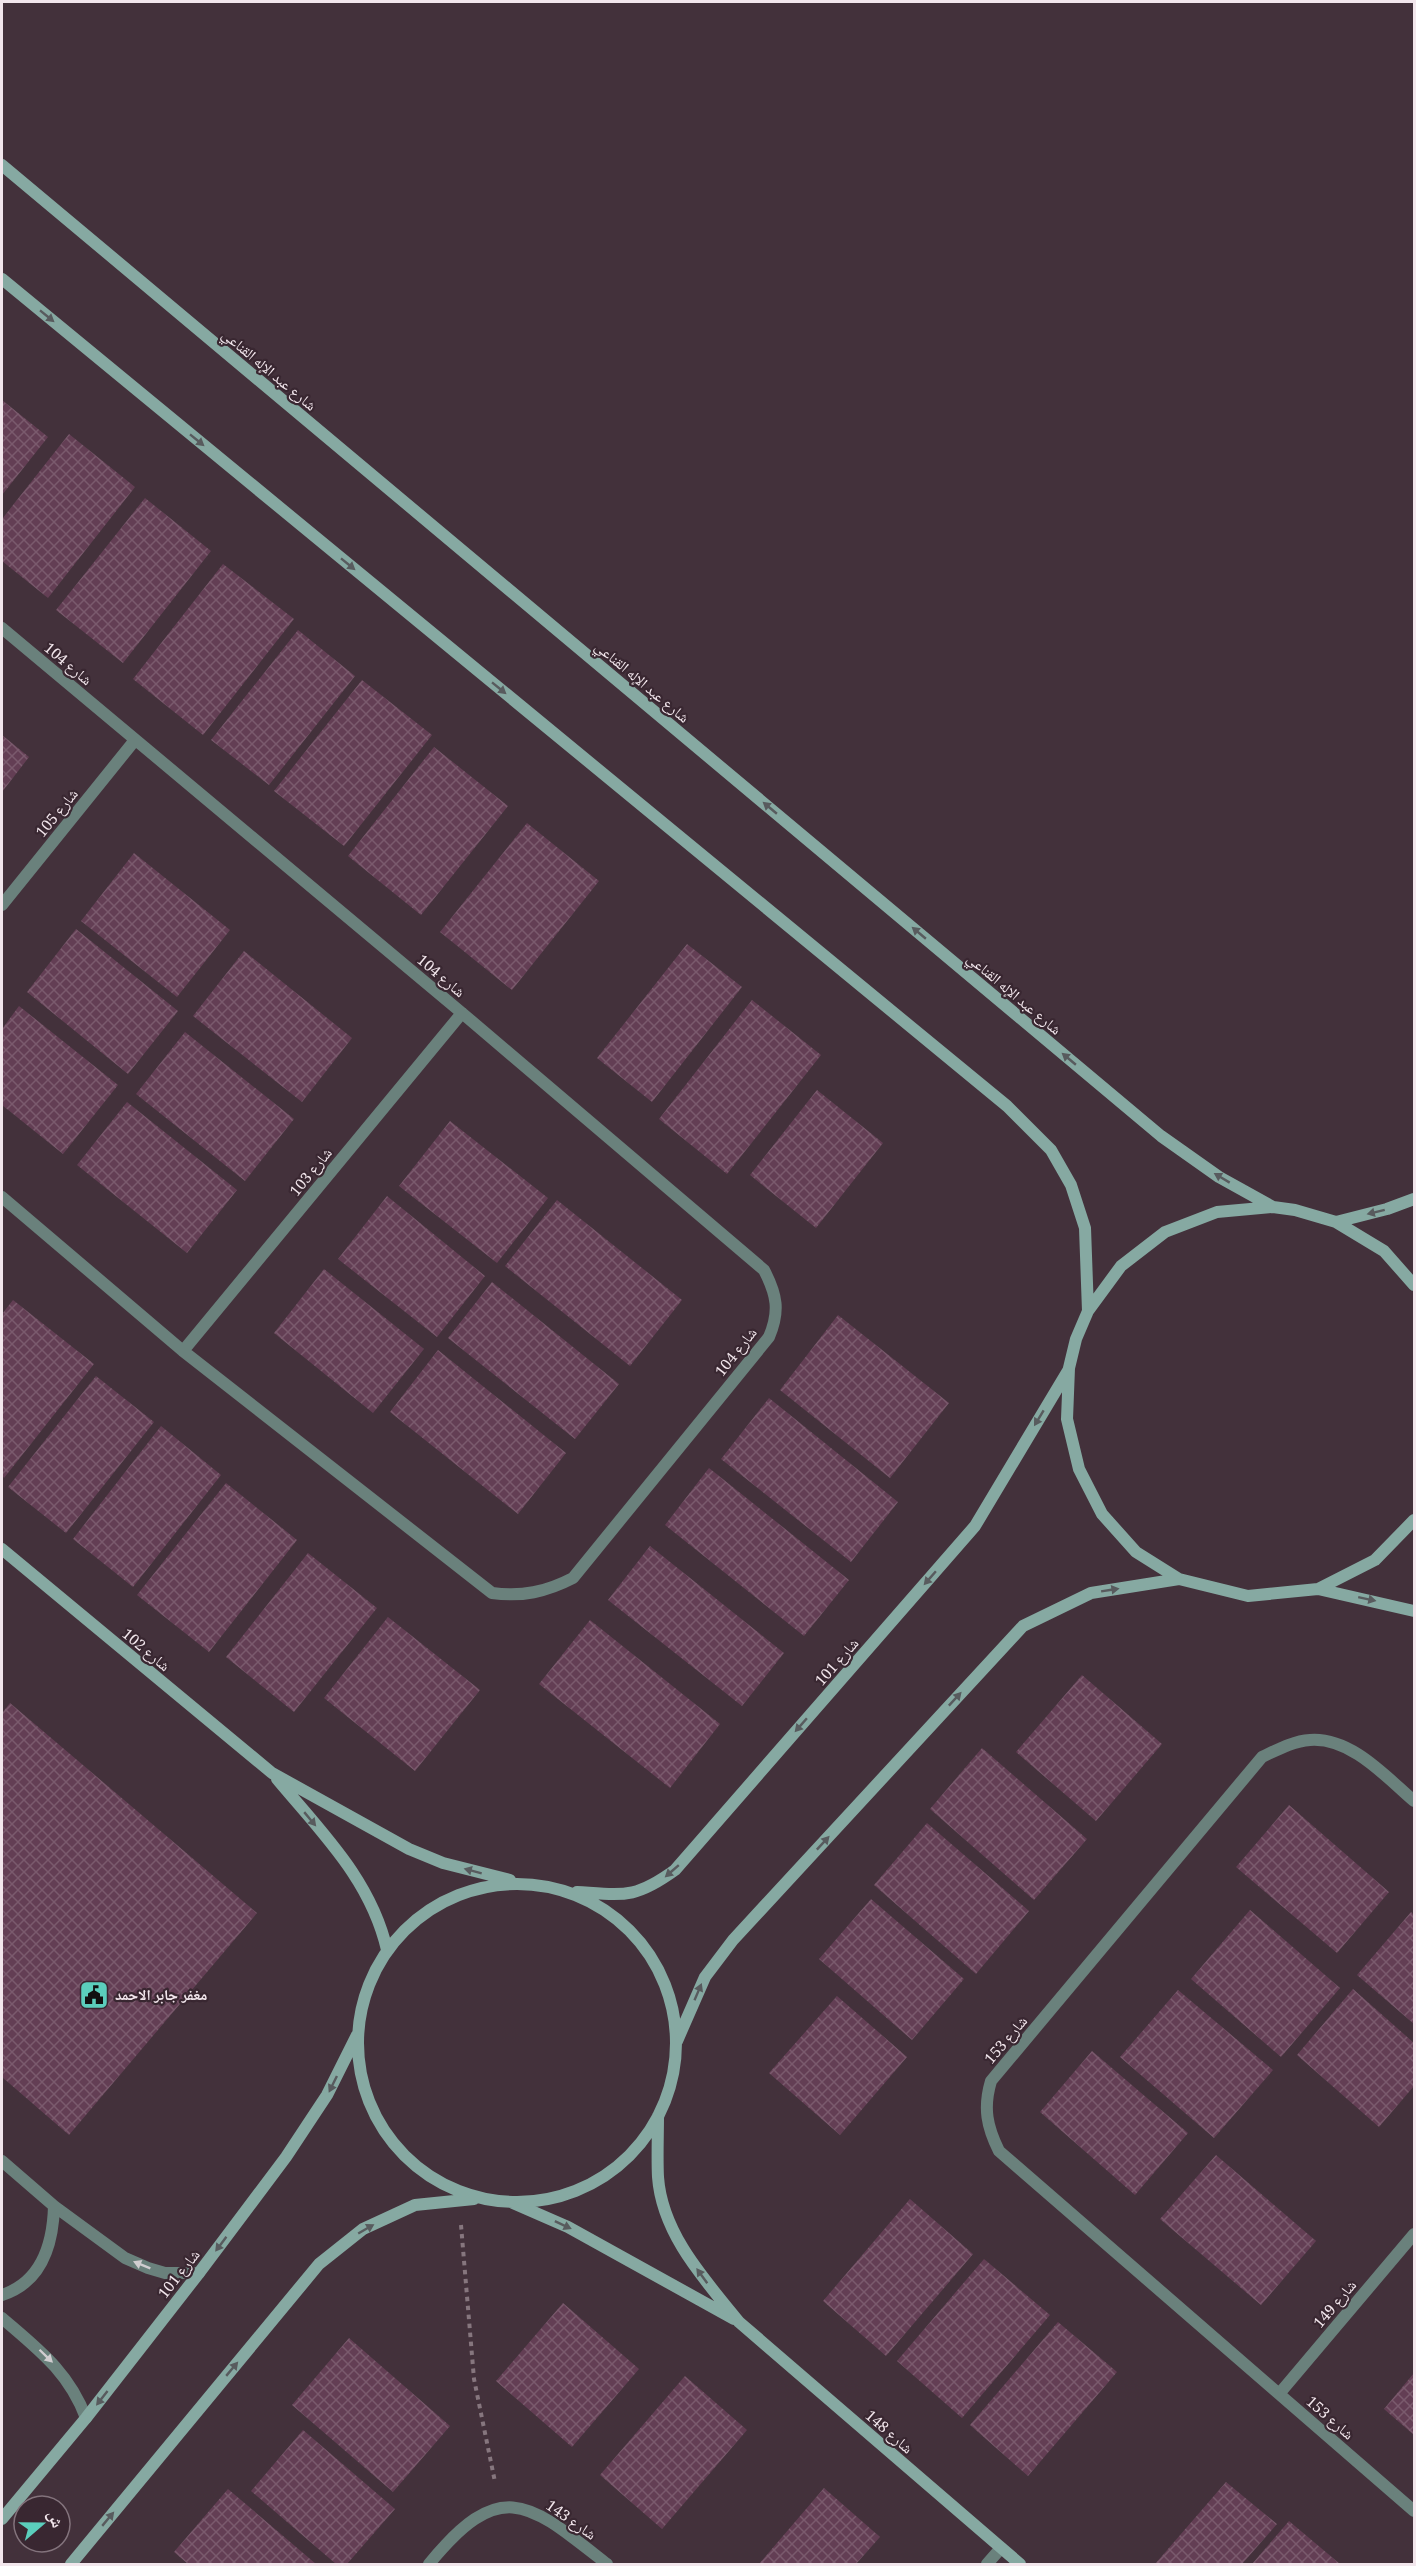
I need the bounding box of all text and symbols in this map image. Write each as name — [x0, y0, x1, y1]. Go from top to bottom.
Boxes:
one-way arrow — [39, 309, 54, 322]
street label: شارع عبد الإله القناعي — [214, 324, 321, 419]
one-way arrow — [189, 433, 205, 446]
one-way arrow — [340, 557, 356, 570]
street label: شارع عبد الإله القناعي — [587, 636, 694, 731]
street label: شارع 104 — [37, 637, 97, 694]
one-way arrow — [491, 681, 506, 693]
street label: شارع 105 — [31, 784, 87, 845]
one-way arrow — [762, 802, 778, 815]
one-way arrow — [911, 927, 927, 940]
street label: شارع عبد الإله القناعي — [959, 948, 1066, 1043]
street label: شارع 104 — [410, 949, 470, 1006]
one-way arrow — [1061, 1052, 1077, 1065]
street label: شارع 103 — [285, 1143, 341, 1204]
one-way arrow — [1214, 1173, 1230, 1184]
one-way arrow — [1366, 1207, 1385, 1217]
street label: شارع 104 — [710, 1323, 765, 1384]
one-way arrow — [1034, 1410, 1044, 1427]
one-way arrow — [924, 1570, 937, 1585]
one-way arrow — [1101, 1585, 1120, 1594]
one-way arrow — [1357, 1595, 1376, 1605]
street label: شارع 102 — [115, 1623, 175, 1680]
street label: شارع 101 — [810, 1633, 867, 1693]
one-way arrow — [948, 1692, 962, 1707]
one-way arrow — [795, 1717, 808, 1732]
one-way arrow — [303, 1811, 315, 1826]
one-way arrow — [816, 1835, 830, 1850]
one-way arrow — [665, 1864, 680, 1877]
one-way arrow — [464, 1866, 483, 1876]
public building icon: مغفر جابر الاحمد — [78, 1979, 110, 2011]
one-way arrow — [693, 1982, 703, 2000]
place label: مغفر جابر الاحمد — [115, 1984, 207, 2010]
street label: شارع 153 — [979, 2011, 1036, 2071]
one-way arrow — [328, 2075, 337, 2092]
one-way arrow — [554, 2220, 571, 2229]
one-way arrow — [358, 2224, 375, 2234]
one-way arrow — [215, 2235, 227, 2251]
street label: شارع 101 — [153, 2245, 208, 2306]
one-way arrow — [133, 2260, 151, 2270]
one-way arrow — [697, 2269, 709, 2284]
street label: شارع 149 — [1308, 2275, 1365, 2335]
one-way arrow — [38, 2349, 52, 2363]
one-way arrow — [225, 2362, 238, 2377]
one-way arrow — [95, 2390, 108, 2406]
street label: شارع 153 — [1299, 2391, 1359, 2448]
street label: شارع 148 — [858, 2405, 918, 2462]
north arrow — [12, 2494, 72, 2554]
street label: شارع 143 — [539, 2495, 601, 2549]
text: ش — [38, 2507, 69, 2532]
one-way arrow — [101, 2512, 114, 2527]

